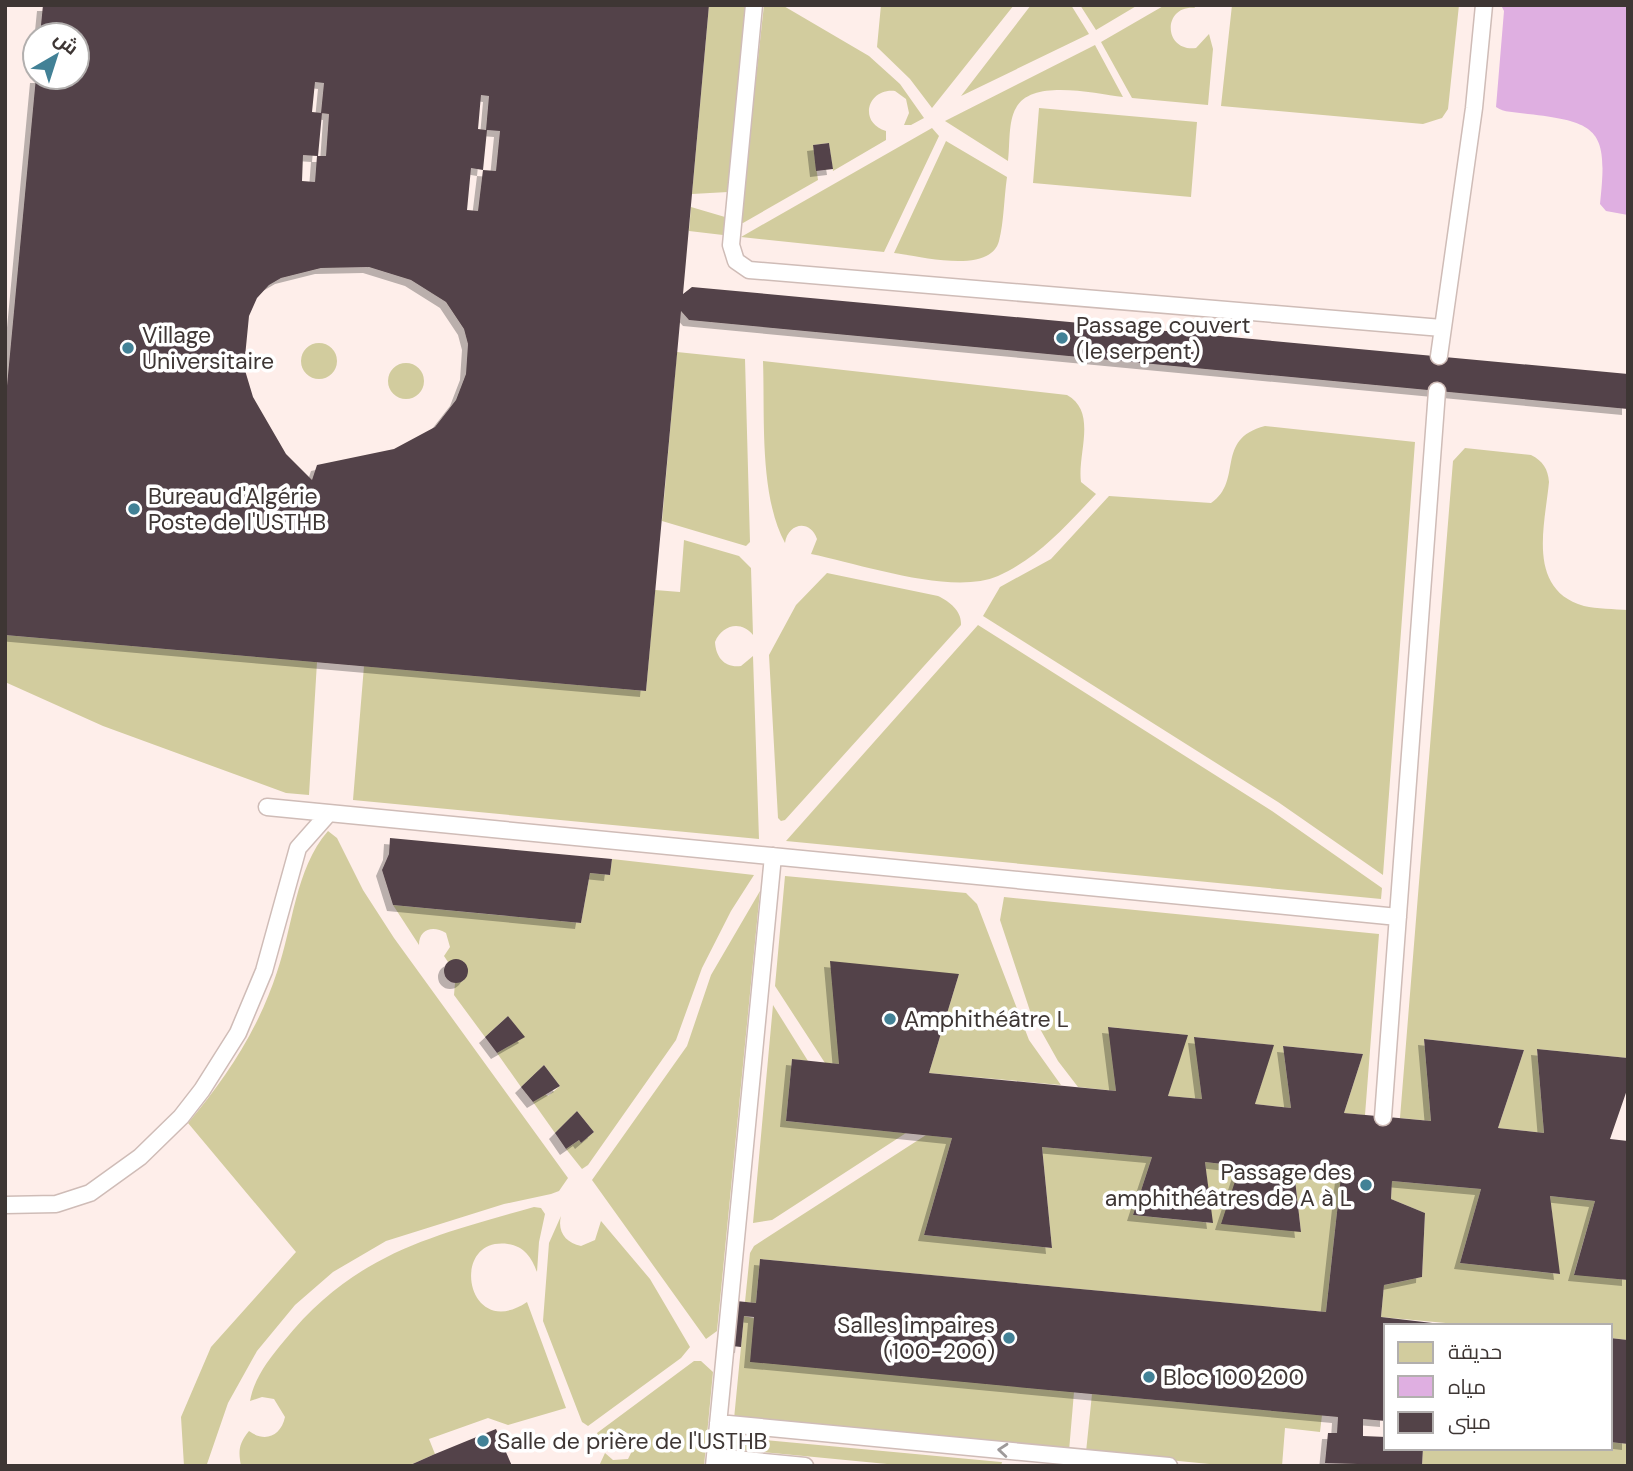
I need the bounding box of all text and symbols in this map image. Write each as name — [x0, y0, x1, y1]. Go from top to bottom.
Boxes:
north arrow — [21, 21, 91, 91]
text: ش — [49, 26, 84, 61]
place label: Passage couvert (le serpent) — [1076, 310, 1251, 366]
place label: Village Universitaire — [142, 320, 274, 376]
marker: Passage couvert (le serpent) — [1054, 330, 1070, 346]
marker: Village Universitaire — [120, 340, 136, 356]
place label: Bureau d'Algérie Poste de l'USTHB — [148, 481, 326, 537]
marker: Bureau d'Algérie Poste de l'USTHB — [126, 501, 142, 517]
place label: Amphithéâtre L — [904, 1004, 1069, 1034]
marker: Amphithéâtre L — [882, 1011, 898, 1027]
place label: Passage des amphithéâtres de A à L — [1105, 1157, 1352, 1213]
marker: Passage des amphithéâtres de A à L — [1358, 1177, 1374, 1193]
place label: Salles impaires (100-200) — [837, 1310, 995, 1366]
legend — [1384, 1324, 1612, 1450]
marker: Salles impaires (100-200) — [1001, 1330, 1017, 1346]
text: حديقة — [1448, 1338, 1502, 1366]
place label: Bloc 100 200 — [1163, 1362, 1304, 1392]
marker: Bloc 100 200 — [1141, 1369, 1157, 1385]
text: مياه — [1448, 1373, 1486, 1401]
text: مبنى — [1448, 1408, 1491, 1436]
place label: Salle de prière de l'USTHB — [497, 1426, 767, 1456]
marker: Salle de prière de l'USTHB — [475, 1433, 491, 1449]
one-way arrow — [997, 1443, 1008, 1458]

